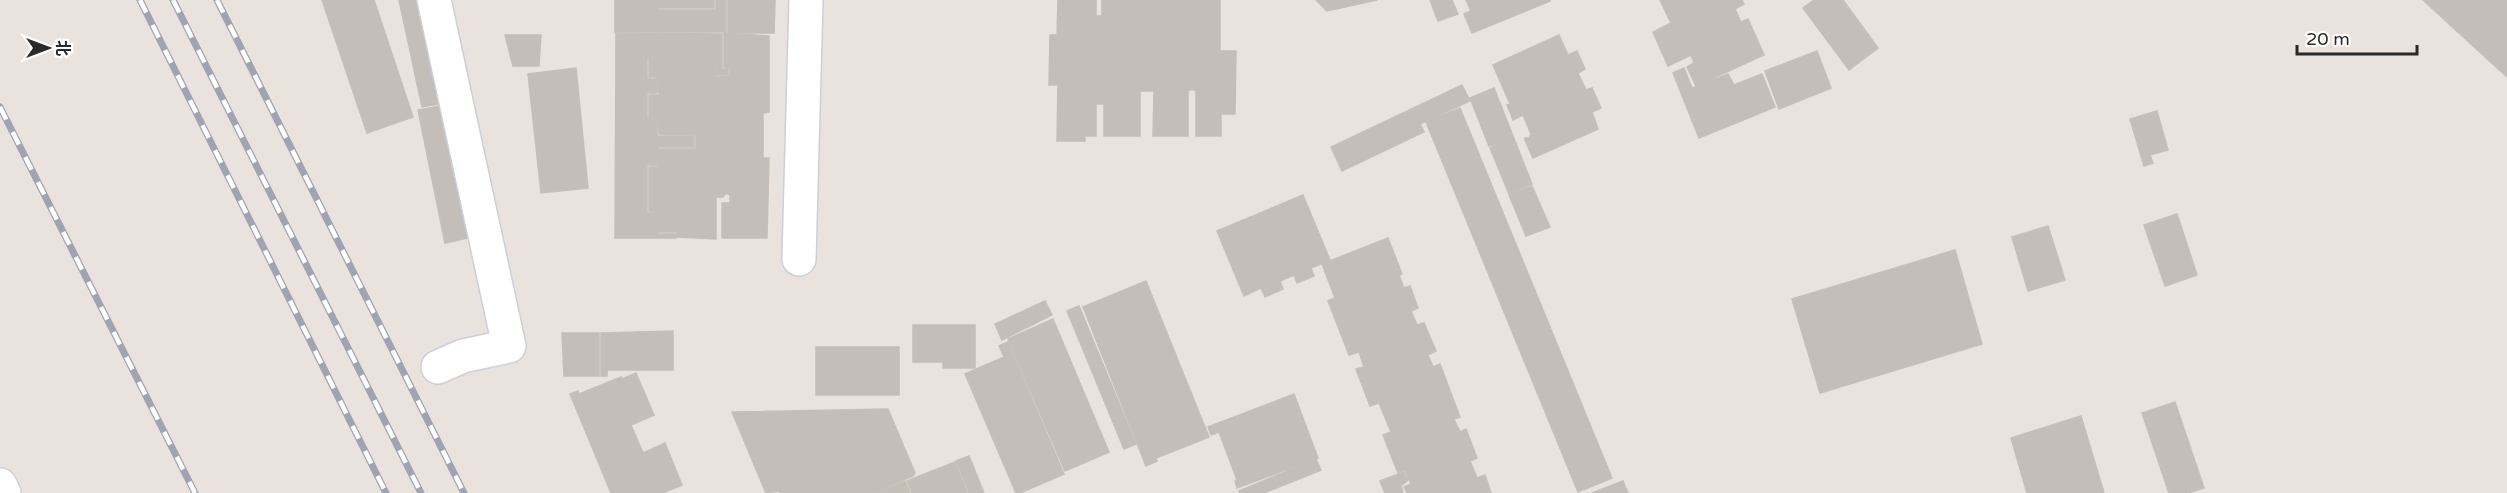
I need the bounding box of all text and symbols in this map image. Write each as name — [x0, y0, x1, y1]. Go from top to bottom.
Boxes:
north arrow — [18, 18, 78, 78]
scale bar — [2297, 18, 2417, 56]
text: 20 m — [2306, 28, 2350, 50]
text: 北 — [52, 40, 72, 56]

